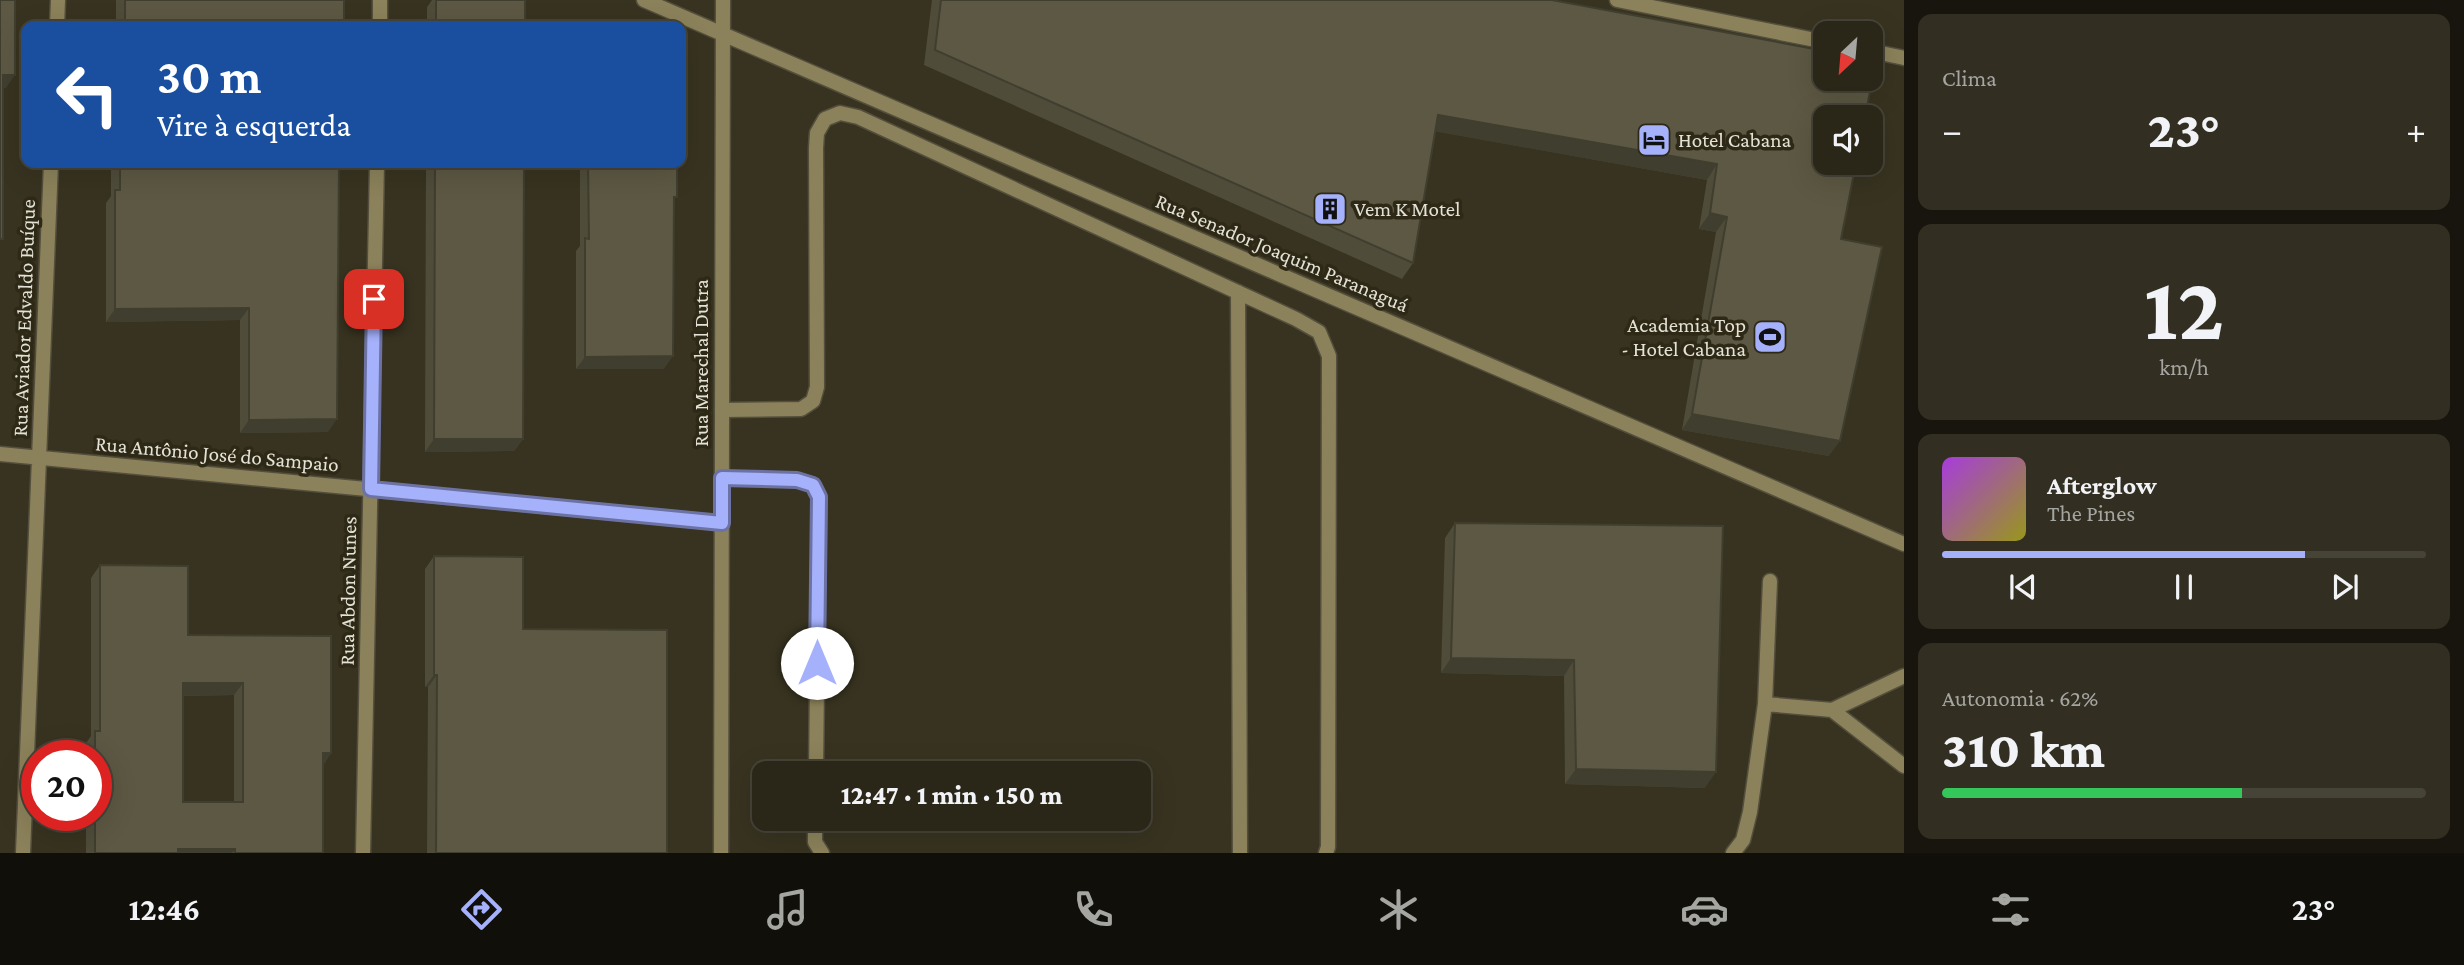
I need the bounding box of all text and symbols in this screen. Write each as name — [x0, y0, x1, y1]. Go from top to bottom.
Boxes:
north arrow — [1813, 21, 1883, 91]
map controls — [1813, 21, 1883, 175]
icon: left — [42, 49, 133, 140]
text: 30 m — [157, 49, 262, 104]
text: Clima — [1942, 65, 1997, 91]
text: 23° — [2148, 100, 2220, 158]
button: sound — [1813, 105, 1883, 175]
text: Vire à esquerda — [157, 107, 351, 143]
text: − — [1942, 109, 1962, 151]
text: + — [2406, 109, 2426, 151]
hotel icon: Hotel Cabana — [1635, 121, 1673, 159]
place label: Hotel Cabana — [1678, 128, 1791, 152]
street label: Rua Senador Joaquim Paranaguá — [1152, 189, 1412, 317]
building icon: Vem K Motel — [1311, 190, 1349, 228]
place label: Vem K Motel — [1354, 197, 1461, 221]
street label: Rua Aviador Edvaldo Buíque — [8, 199, 40, 437]
text: 12 — [2144, 257, 2224, 359]
pin — [344, 269, 404, 329]
street label: Rua Marechal Dutra — [689, 279, 713, 447]
icon: arrive — [355, 280, 393, 318]
place label: Academia Top - Hotel Cabana — [1621, 313, 1746, 361]
sports icon: Academia Top - Hotel Cabana — [1751, 318, 1789, 356]
text: km/h — [2159, 354, 2209, 380]
street label: Rua Antônio José do Sampaio — [94, 431, 340, 477]
text: Afterglow — [2047, 471, 2157, 500]
text: The Pines — [2047, 500, 2135, 526]
street label: Rua Abdon Nunes — [335, 516, 361, 666]
icon: previous — [2004, 568, 2042, 606]
icon: pause — [2165, 568, 2203, 606]
icon: next — [2326, 568, 2364, 606]
position arrow — [780, 626, 854, 700]
text: Autonomia · 62% — [1942, 685, 2098, 711]
text: 310 km — [1942, 720, 2105, 778]
speed limit sign: 20 — [21, 740, 112, 831]
text: 12:47 · 1 min · 150 m — [841, 781, 1062, 810]
icon: directions — [457, 885, 506, 934]
icon: music — [763, 885, 812, 934]
icon: phone — [1069, 885, 1118, 934]
icon: climate — [1374, 885, 1423, 934]
icon: car — [1680, 885, 1729, 934]
icon: filters — [1986, 885, 2035, 934]
text: 12:46 — [128, 891, 200, 927]
text: 23° — [2292, 891, 2336, 927]

